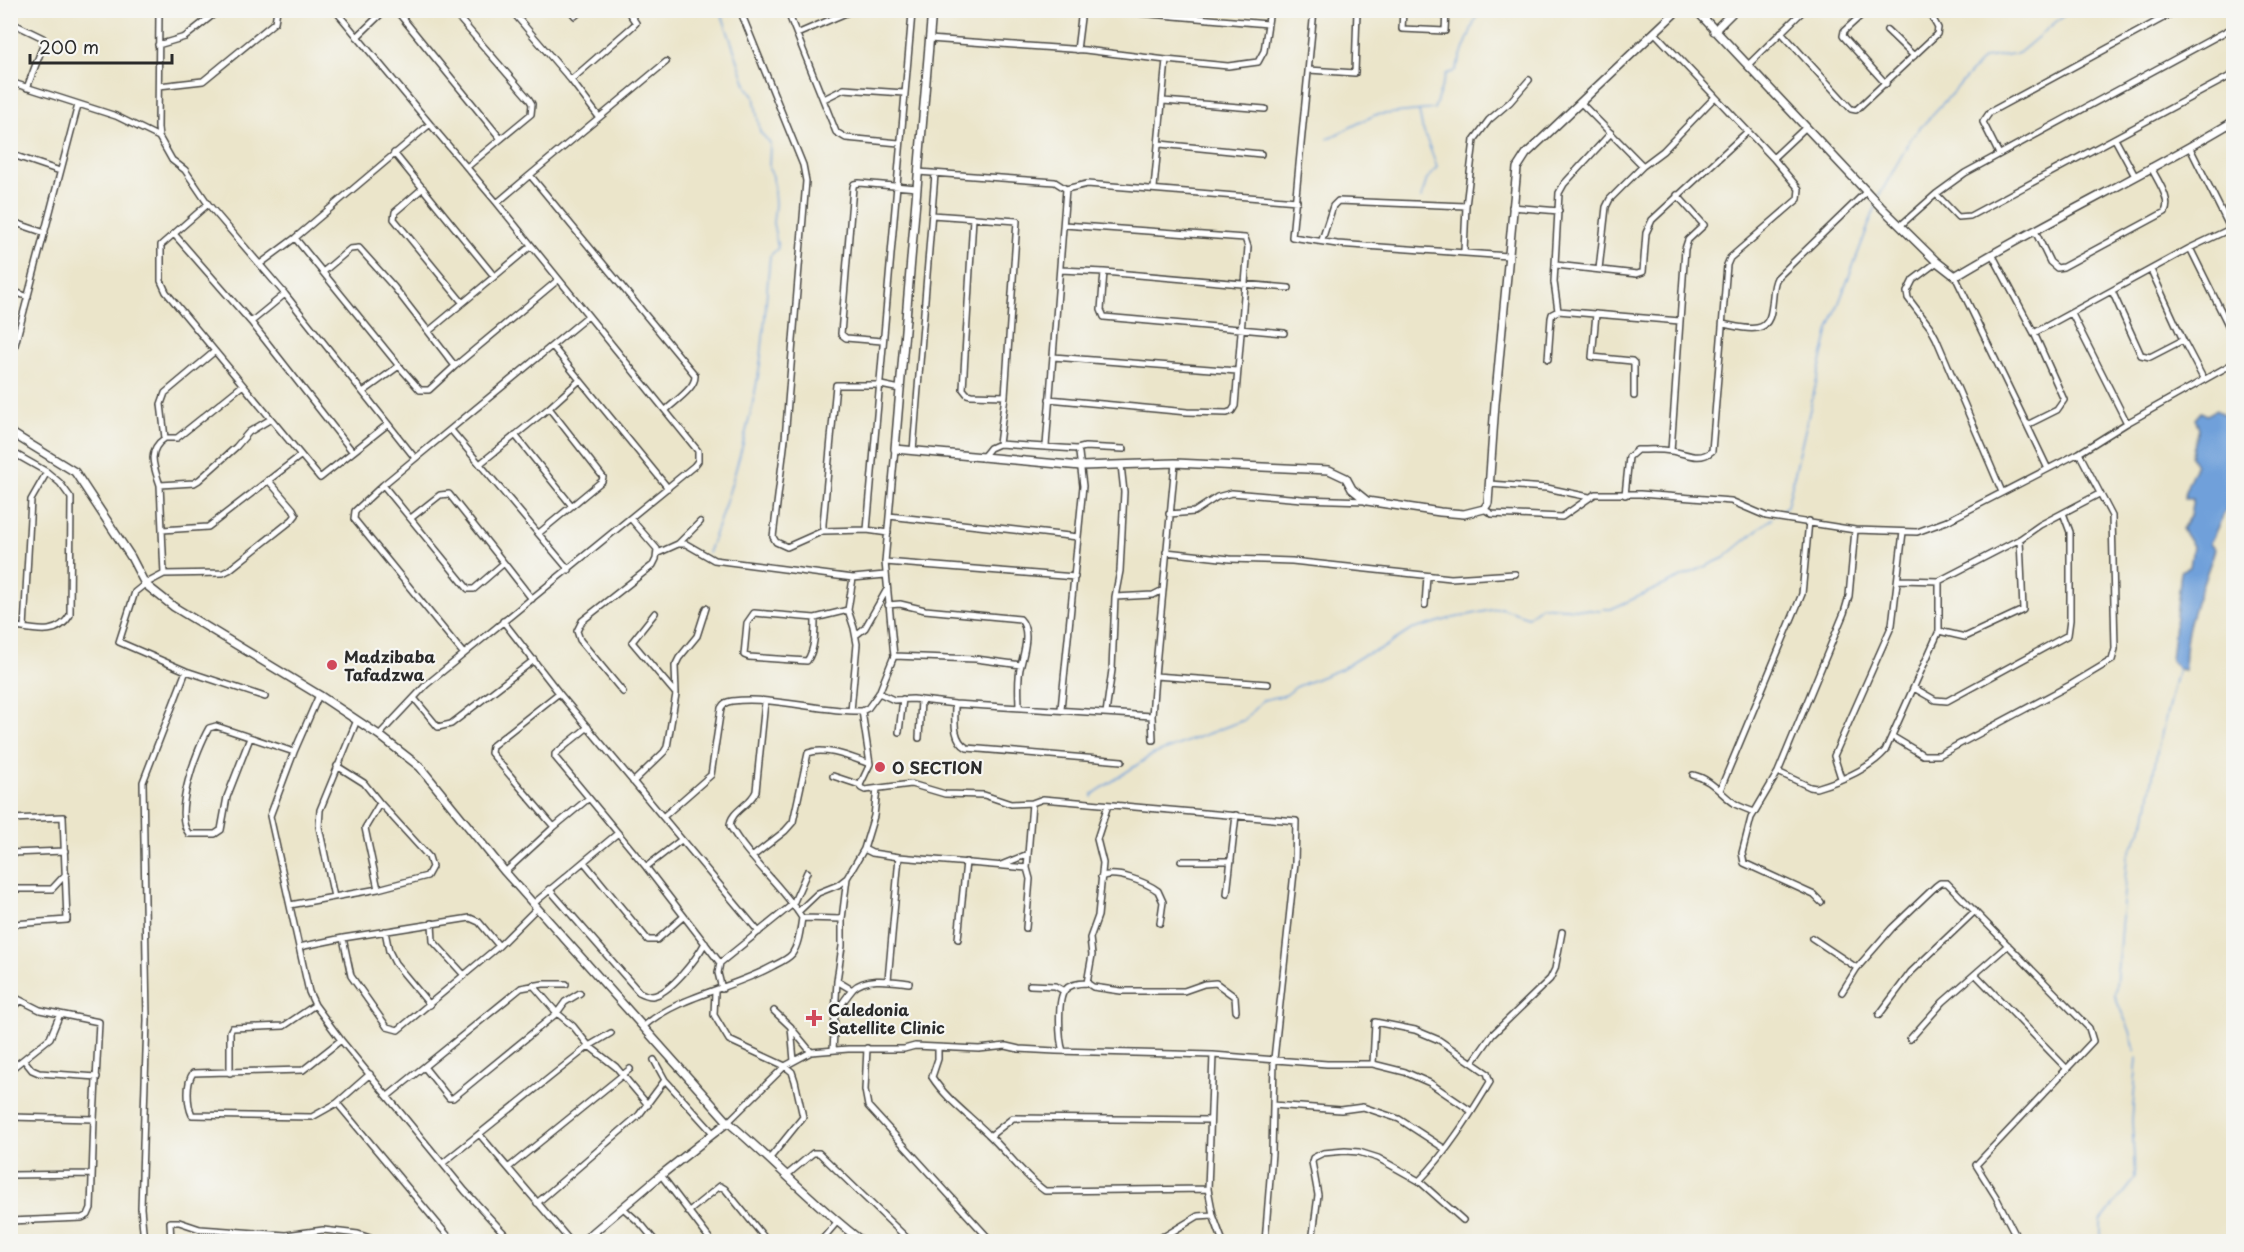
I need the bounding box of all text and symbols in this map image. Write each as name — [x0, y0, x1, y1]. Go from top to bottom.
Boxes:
scale bar — [30, 27, 172, 65]
text: 200 m — [39, 33, 99, 60]
place label: Madzibaba Tafadzwa — [344, 644, 435, 686]
marker: Madzibaba Tafadzwa — [325, 658, 339, 672]
place label: O SECTION — [892, 755, 983, 779]
marker: O SECTION — [873, 760, 887, 774]
place label: Caledonia Satellite Clinic — [828, 997, 945, 1039]
marker: Caledonia Satellite Clinic — [805, 1009, 823, 1027]

